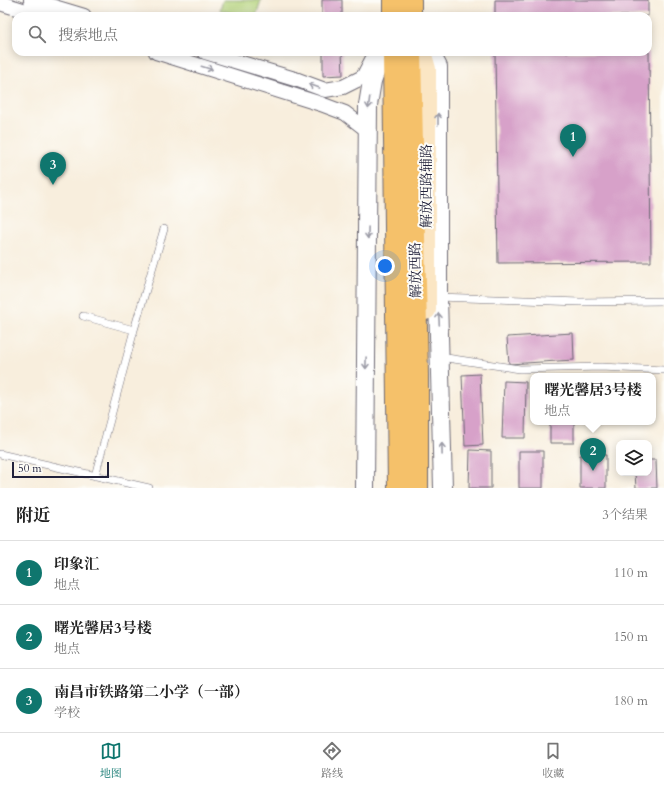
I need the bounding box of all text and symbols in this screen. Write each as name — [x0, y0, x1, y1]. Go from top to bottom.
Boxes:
search box — [12, 12, 652, 56]
icon: search — [26, 23, 48, 45]
text: 搜索地点 — [58, 25, 118, 45]
one-way arrow — [200, 65, 213, 72]
one-way arrow — [308, 81, 320, 89]
one-way arrow — [365, 96, 373, 109]
one-way arrow — [434, 113, 442, 126]
pin: 1 — [560, 124, 586, 157]
street label: 解放西路辅路 — [417, 144, 436, 228]
pin: 3 — [40, 152, 66, 185]
one-way arrow — [364, 226, 372, 239]
street label: 解放西路 — [406, 242, 425, 298]
your location — [375, 256, 395, 276]
one-way arrow — [435, 313, 442, 326]
one-way arrow — [363, 356, 370, 369]
popup — [530, 373, 656, 425]
text: 曙光馨居3号楼 — [544, 380, 642, 400]
text: 地点 — [544, 402, 570, 420]
pin: 2 — [580, 438, 606, 471]
map controls — [616, 440, 652, 476]
button: layers — [616, 440, 652, 476]
one-way arrow — [439, 443, 446, 456]
scale bar — [12, 460, 109, 479]
text: 50 m — [18, 461, 42, 476]
text: 附近 — [16, 504, 50, 527]
text: 3个结果 — [602, 506, 648, 524]
text: 印象汇 — [54, 554, 99, 574]
text: 1 — [26, 564, 32, 582]
text: 110 m — [614, 564, 648, 582]
text: 地点 — [54, 576, 80, 594]
text: 曙光馨居3号楼 — [54, 618, 152, 638]
text: 2 — [26, 628, 32, 646]
text: 150 m — [614, 628, 648, 646]
text: 地点 — [54, 640, 80, 658]
text: 南昌市铁路第二小学（一部） — [54, 682, 249, 702]
text: 3 — [26, 692, 32, 710]
text: 180 m — [614, 692, 648, 710]
text: 学校 — [54, 704, 80, 722]
tab: 地图 — [100, 740, 122, 781]
tab: 路线 — [321, 740, 343, 781]
tab: 收藏 — [542, 740, 564, 781]

